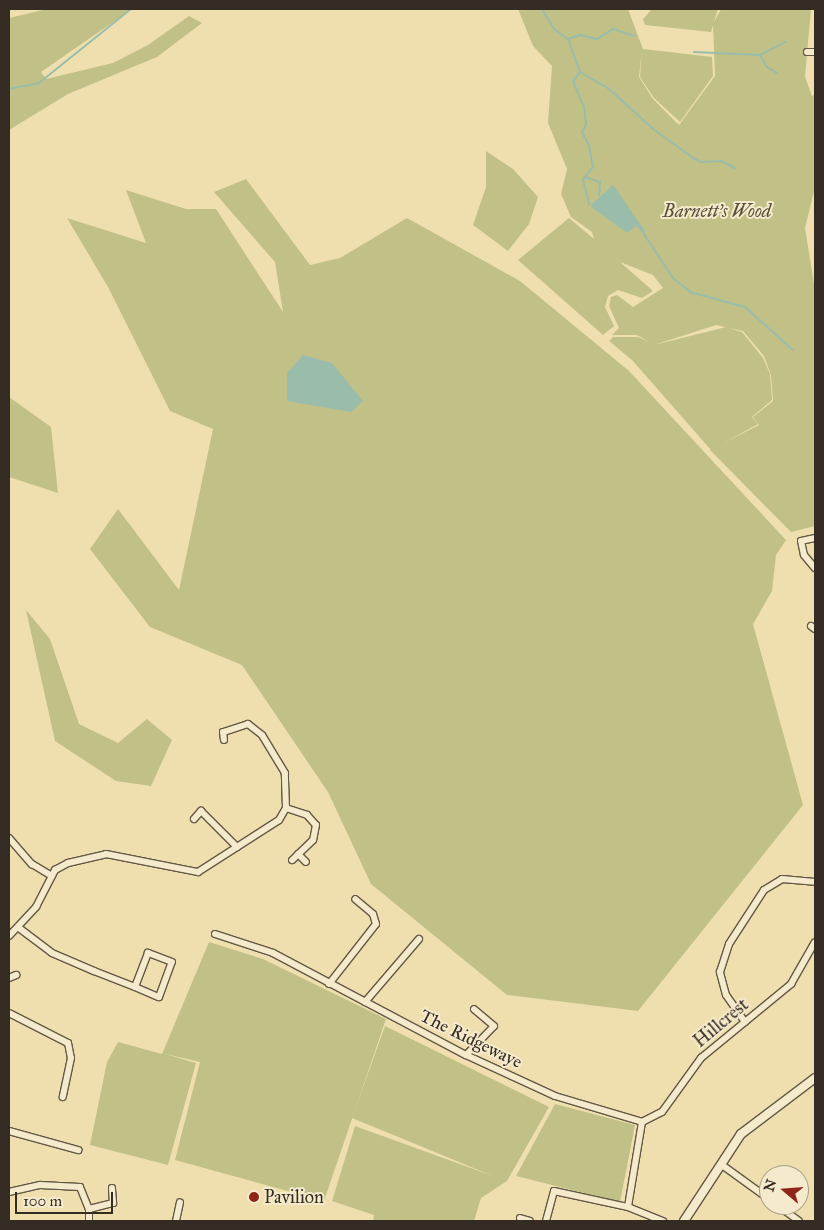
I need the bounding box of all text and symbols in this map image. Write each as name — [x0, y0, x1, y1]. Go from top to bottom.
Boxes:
park label: Barnett's Wood — [663, 200, 771, 222]
street label: Hillcrest — [689, 994, 753, 1052]
street label: The Ridgewaye — [416, 1005, 526, 1073]
north arrow — [759, 1165, 809, 1215]
text: N — [760, 1177, 780, 1194]
scale bar — [18, 1182, 115, 1214]
place label: Pavilion — [264, 1186, 324, 1208]
marker: Pavilion — [248, 1191, 260, 1203]
text: 100 m — [23, 1192, 62, 1210]

